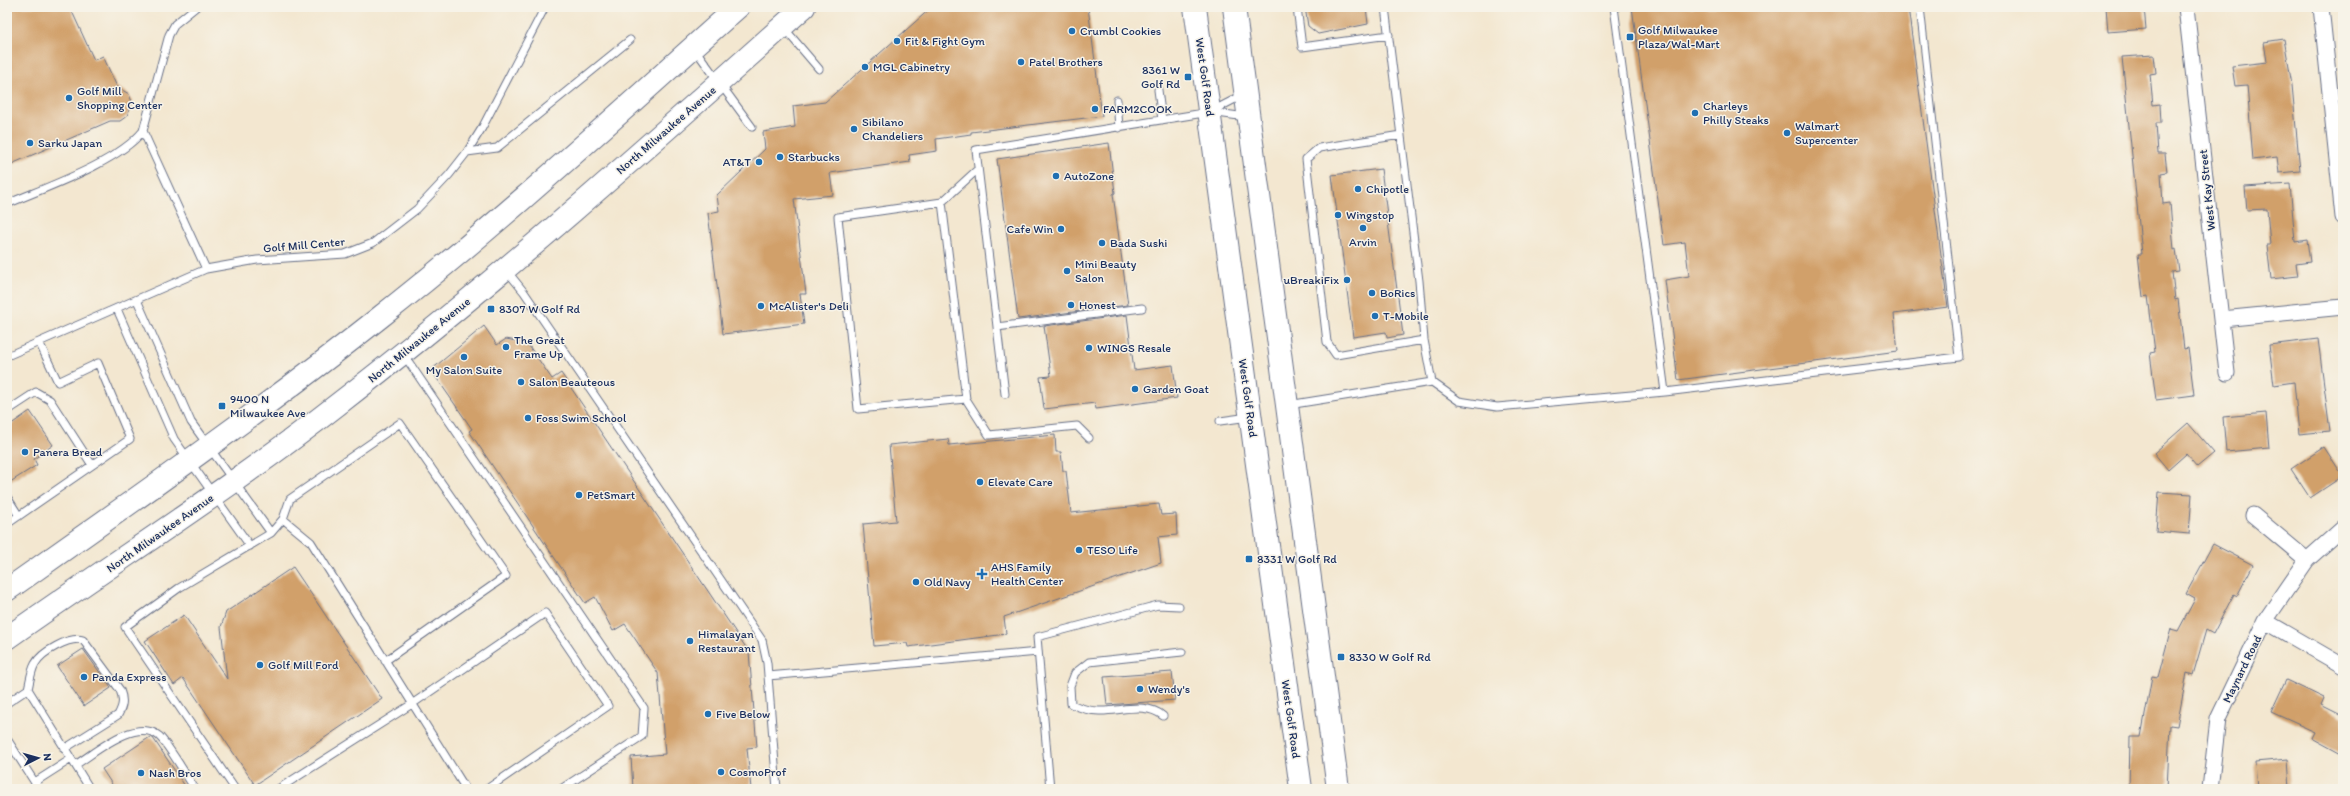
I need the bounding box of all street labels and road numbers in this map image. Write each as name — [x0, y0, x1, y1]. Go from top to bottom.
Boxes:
street label: West Golf Road — [1193, 37, 1218, 118]
street label: North Milwaukee Avenue — [613, 83, 719, 177]
street label: West Kay Street — [2196, 148, 2218, 231]
street label: Golf Mill Center — [262, 234, 346, 256]
street label: North Milwaukee Avenue — [365, 294, 473, 386]
street label: West Golf Road — [1236, 358, 1261, 439]
street label: North Milwaukee Avenue — [104, 491, 216, 575]
street label: Maynard Road — [2220, 632, 2265, 705]
street label: West Golf Road — [1279, 679, 1304, 760]

